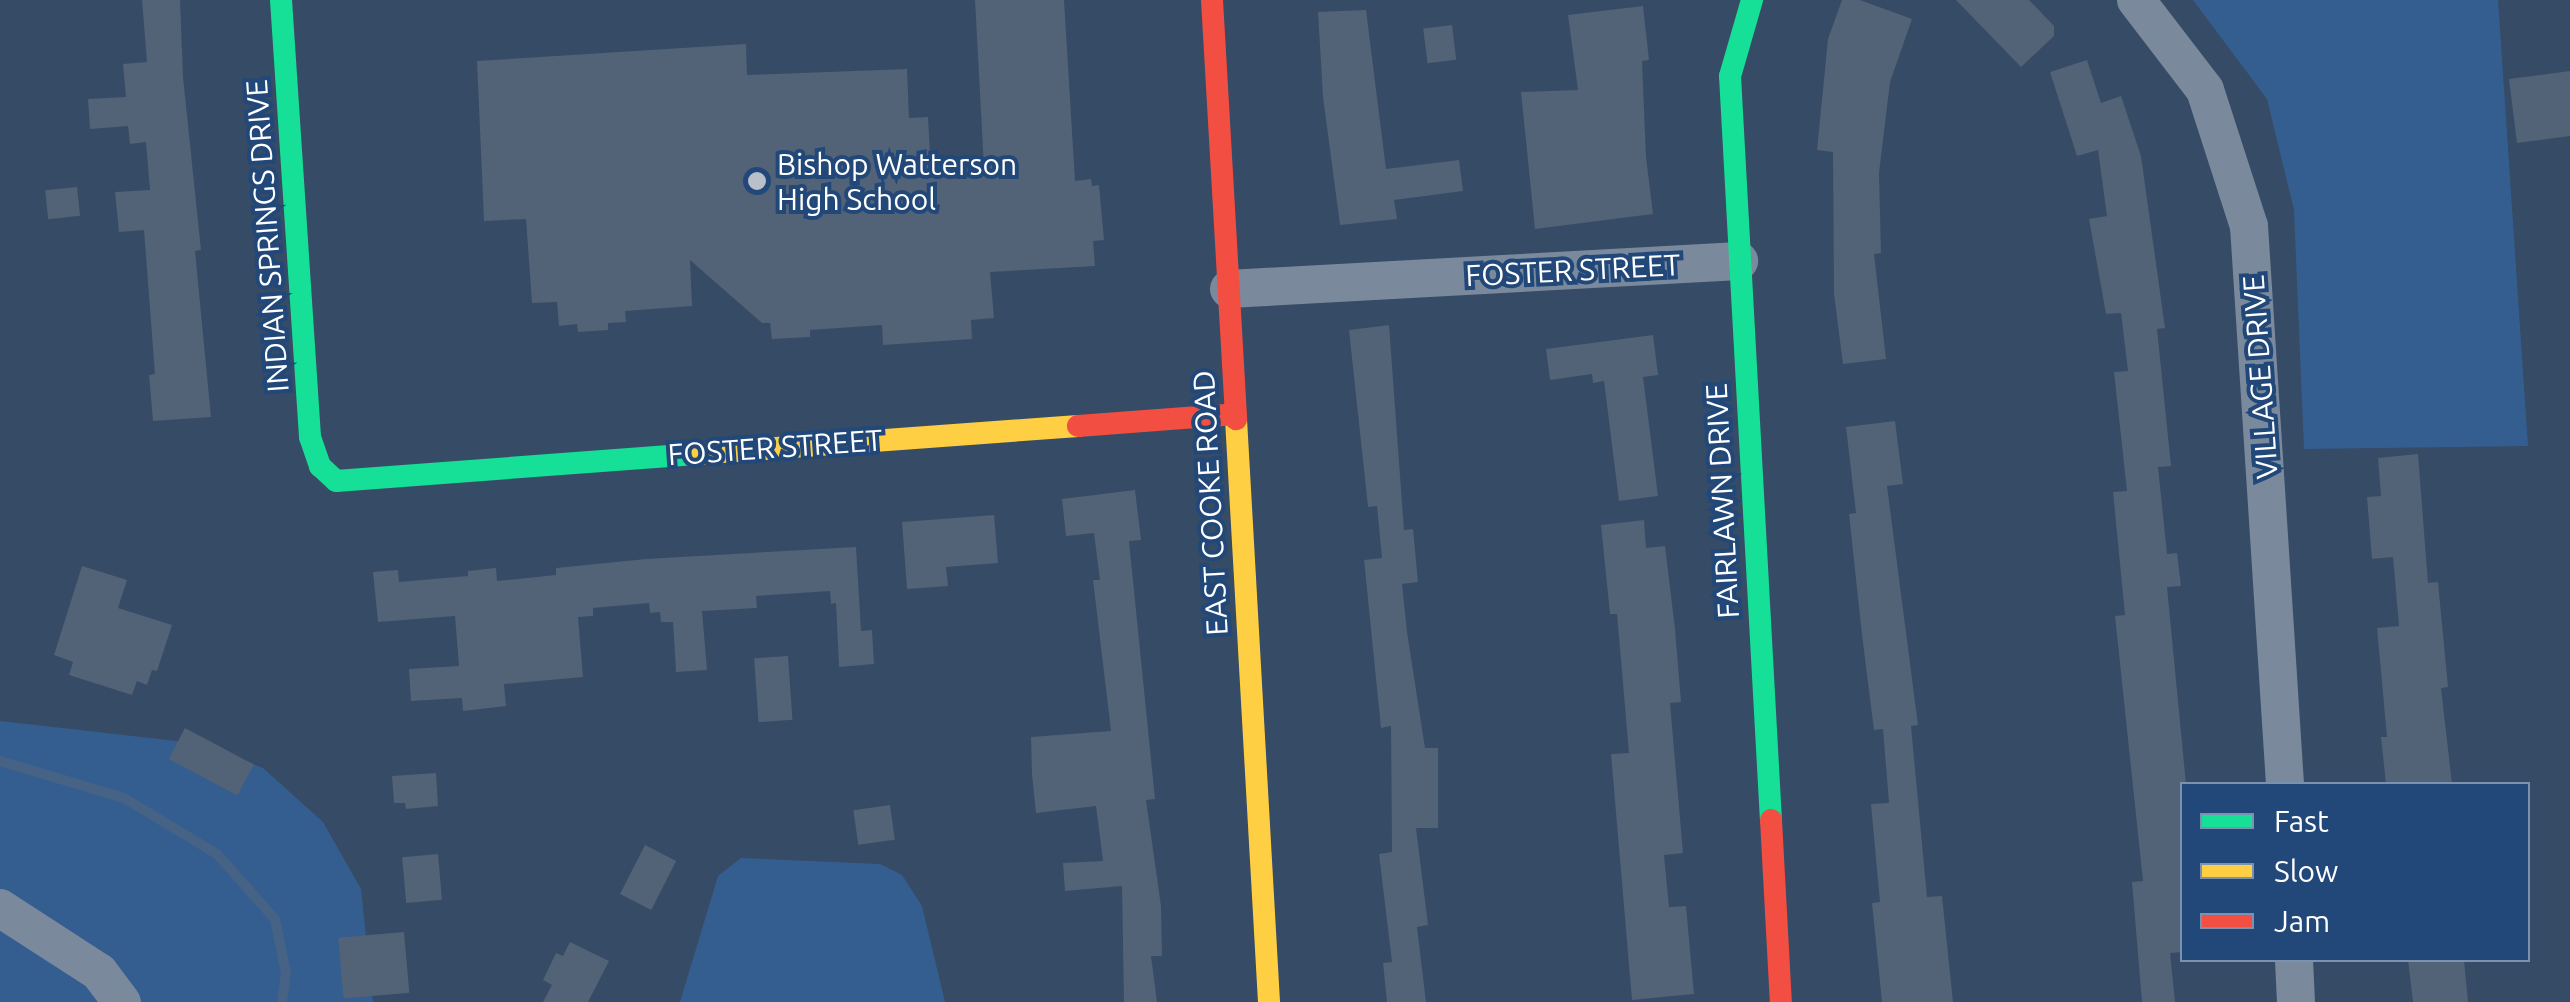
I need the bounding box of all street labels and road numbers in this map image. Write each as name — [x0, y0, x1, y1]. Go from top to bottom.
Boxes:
street label: INDIAN SPRINGS DRIVE — [238, 79, 296, 393]
street label: FOSTER STREET — [1465, 246, 1681, 294]
street label: VILLAGE DRIVE — [2235, 274, 2285, 480]
street label: EAST COOKE ROAD — [1185, 370, 1235, 636]
street label: FAIRLAWN DRIVE — [1698, 383, 1746, 619]
street label: FOSTER STREET — [666, 422, 884, 472]

